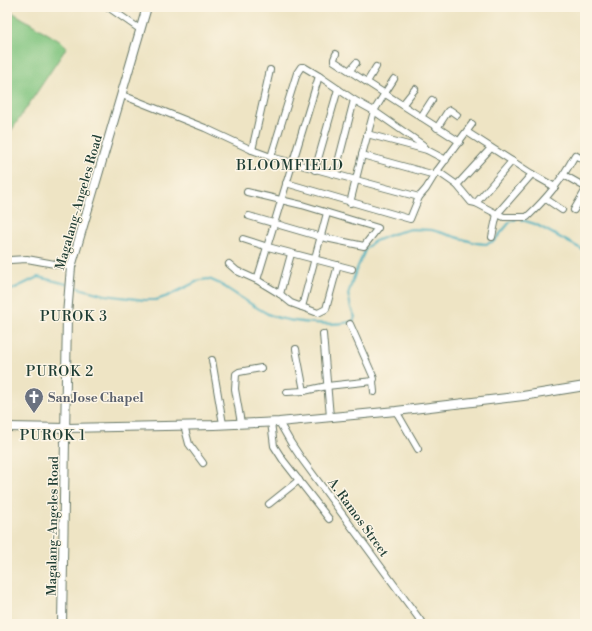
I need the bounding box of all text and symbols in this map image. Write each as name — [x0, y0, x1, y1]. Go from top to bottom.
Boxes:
street label: Magalang-Angeles Road — [52, 132, 106, 272]
district label: BLOOMFIELD — [235, 157, 344, 175]
district label: PUROK 3 — [40, 308, 108, 326]
district label: PUROK 2 — [26, 363, 94, 381]
church icon: San Jose Chapel — [23, 386, 45, 414]
place label: San Jose Chapel — [48, 390, 144, 406]
district label: PUROK 1 — [20, 427, 86, 445]
street label: Magalang-Angeles Road — [44, 455, 62, 596]
street label: A. Ramos Street — [324, 474, 392, 560]

